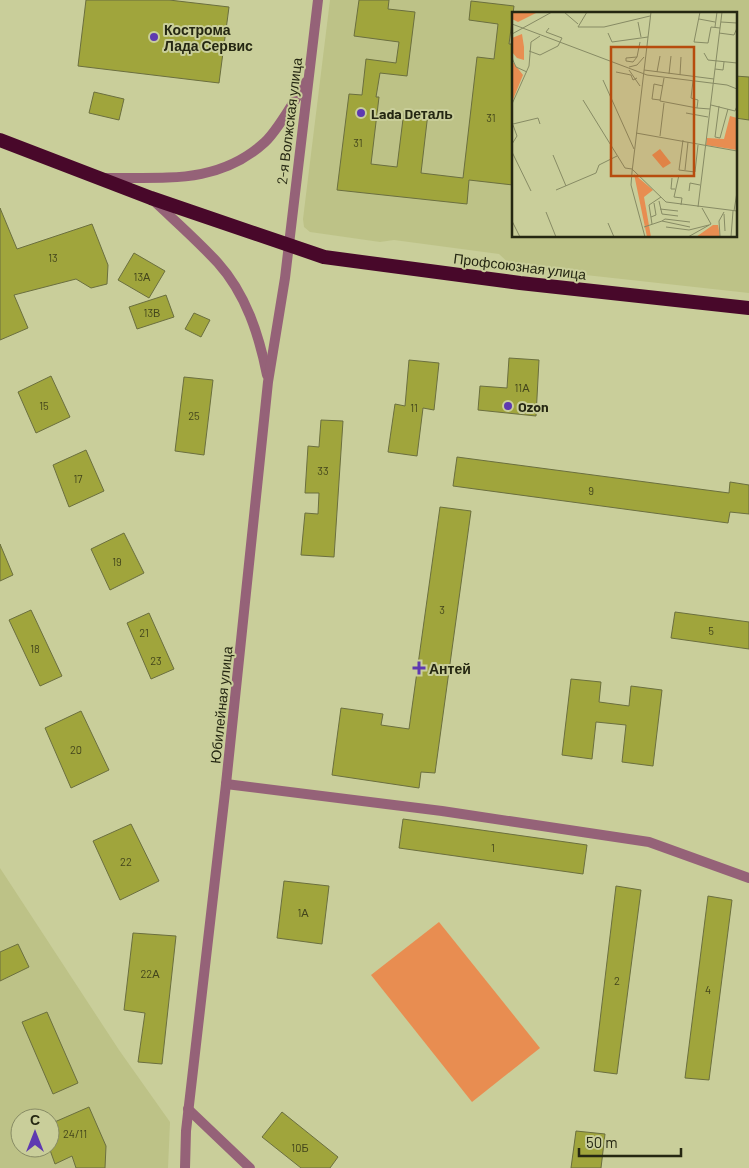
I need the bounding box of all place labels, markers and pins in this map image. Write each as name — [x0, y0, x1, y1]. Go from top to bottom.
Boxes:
place label: Кострома Лада Сервис — [164, 21, 253, 54]
marker: Кострома Лада Сервис — [148, 31, 160, 43]
place label: Lada Dеталь — [371, 105, 453, 122]
marker: Lada Dеталь — [355, 107, 367, 119]
place label: Ozon — [518, 398, 549, 415]
marker: Ozon — [502, 400, 514, 412]
place label: Антей — [429, 660, 471, 677]
marker: Антей — [413, 662, 425, 674]

